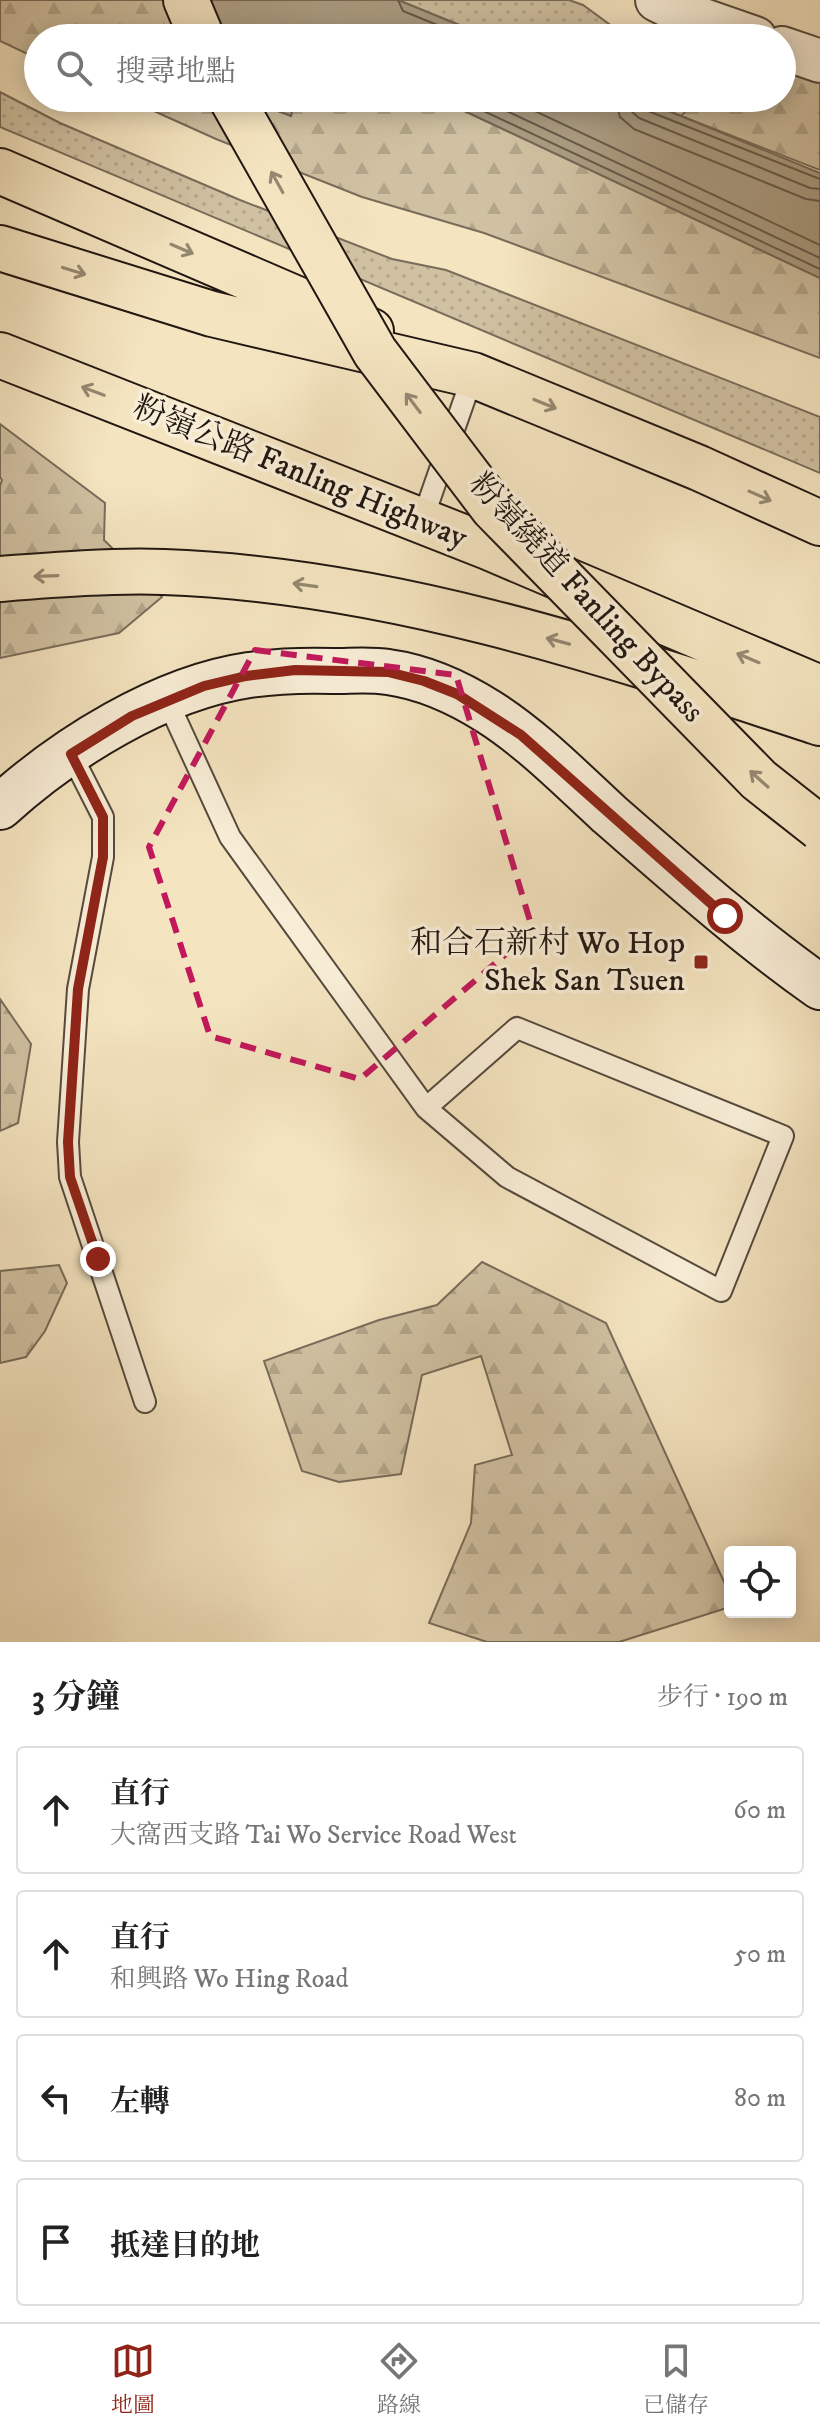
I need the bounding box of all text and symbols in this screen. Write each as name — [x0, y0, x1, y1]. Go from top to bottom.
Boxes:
search box — [24, 24, 796, 112]
icon: search — [52, 46, 96, 90]
text: 搜尋地點 — [116, 54, 236, 91]
one-way arrow — [269, 170, 284, 194]
one-way arrow — [169, 242, 194, 257]
one-way arrow — [61, 264, 87, 279]
one-way arrow — [81, 383, 105, 397]
street label: 粉嶺公路 Fanling Highway — [127, 388, 474, 559]
one-way arrow — [405, 392, 422, 414]
one-way arrow — [532, 398, 557, 412]
street label: 粉嶺繞道 Fanling Bypass — [460, 465, 712, 731]
one-way arrow — [747, 489, 771, 504]
one-way arrow — [33, 569, 60, 584]
one-way arrow — [293, 577, 318, 592]
one-way arrow — [546, 633, 572, 648]
one-way arrow — [736, 650, 761, 665]
one-way arrow — [750, 770, 770, 788]
route start — [707, 898, 743, 934]
place label: 和合石新村 Wo Hop Shek San Tsuen — [410, 924, 685, 1001]
marker: 和合石新村 Wo Hop Shek San Tsuen — [692, 953, 710, 971]
route end — [80, 1241, 116, 1277]
map controls — [724, 1546, 796, 1618]
button: locate — [724, 1546, 796, 1618]
text: 3 分鐘 — [32, 1677, 120, 1719]
text: 步行 · 190 m — [657, 1681, 788, 1714]
text: 直行 — [110, 1776, 170, 1813]
icon: ahead — [34, 1788, 78, 1832]
text: 60 m — [733, 1794, 786, 1827]
text: 大窩西支路 Tai Wo Service Road West — [110, 1819, 517, 1852]
text: 直行 — [110, 1920, 170, 1957]
icon: ahead — [34, 1932, 78, 1976]
text: 50 m — [734, 1938, 786, 1971]
text: 和興路 Wo Hing Road — [110, 1963, 349, 1996]
icon: left — [34, 2076, 78, 2120]
text: 80 m — [734, 2082, 786, 2115]
text: 左轉 — [110, 2084, 170, 2121]
icon: arrive — [34, 2220, 78, 2264]
text: 抵達目的地 — [110, 2228, 260, 2265]
tab: 地圖 — [111, 2339, 155, 2419]
tab: 路線 — [377, 2339, 421, 2419]
tab: 已儲存 — [643, 2339, 709, 2419]

